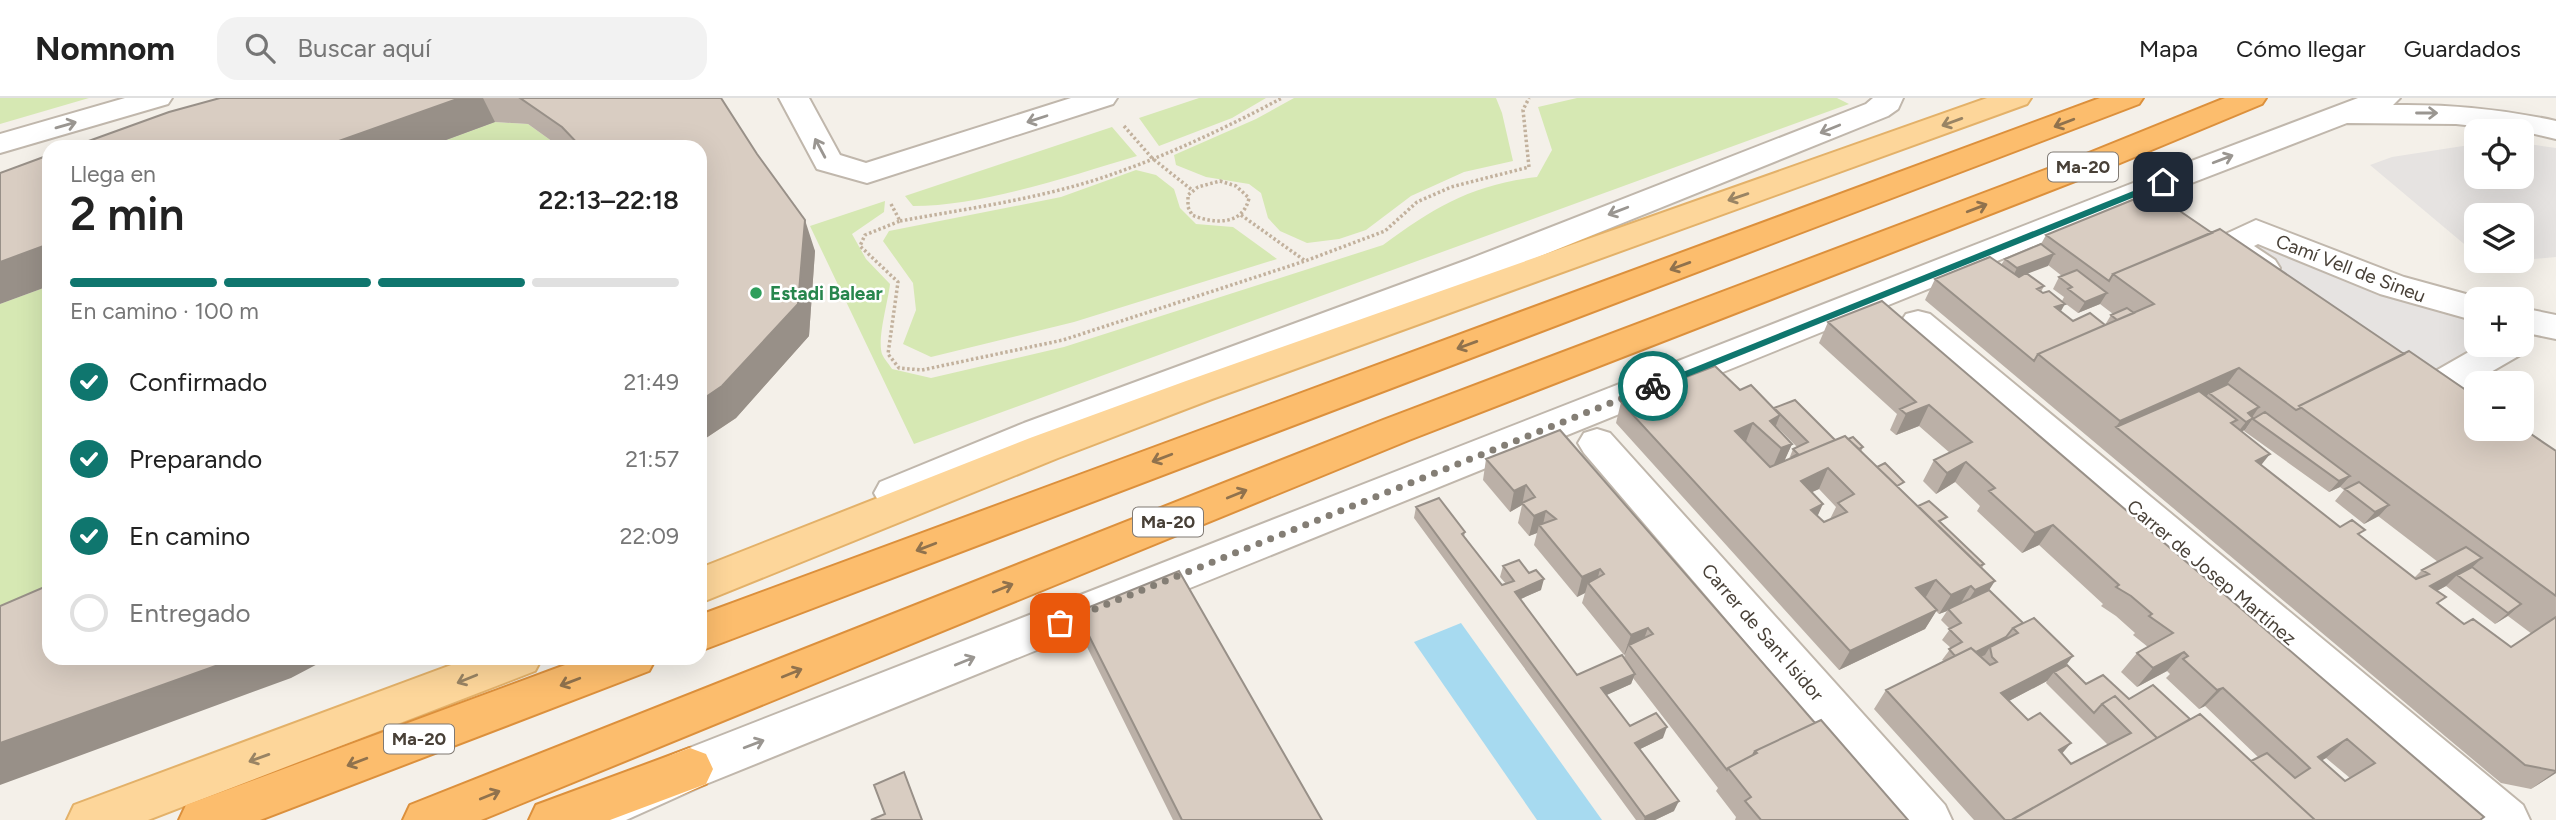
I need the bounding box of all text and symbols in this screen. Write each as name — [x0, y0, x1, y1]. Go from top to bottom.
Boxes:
search box — [217, 17, 707, 80]
text: Nomnom — [35, 29, 175, 68]
icon: search — [241, 29, 279, 67]
text: Buscar aquí — [297, 32, 431, 64]
text: Mapa — [2139, 34, 2198, 63]
text: Cómo llegar — [2236, 34, 2366, 63]
text: Guardados — [2404, 34, 2521, 63]
one-way arrow — [2416, 107, 2439, 120]
one-way arrow — [1026, 113, 1048, 126]
one-way arrow — [54, 117, 76, 130]
one-way arrow — [1942, 117, 1964, 129]
one-way arrow — [2054, 117, 2076, 130]
map controls — [2464, 119, 2534, 441]
button: locate — [2464, 119, 2534, 189]
one-way arrow — [1819, 123, 1841, 136]
one-way arrow — [813, 138, 827, 158]
pin — [2133, 152, 2193, 212]
one-way arrow — [2212, 152, 2234, 165]
road number: Ma-20 — [2048, 153, 2118, 182]
text: Llega en — [70, 160, 156, 188]
icon: home — [2144, 163, 2182, 201]
text: 22:13–22:18 — [539, 184, 679, 216]
text: 2 min — [70, 186, 185, 242]
one-way arrow — [1727, 192, 1749, 204]
one-way arrow — [1965, 200, 1987, 213]
button: layers — [2464, 203, 2534, 273]
one-way arrow — [1607, 206, 1629, 219]
street label: Camí Vell de Sineu — [2273, 229, 2429, 308]
one-way arrow — [1670, 261, 1692, 273]
place label: Estadi Balear — [770, 282, 883, 305]
marker: Estadi Balear — [748, 285, 764, 301]
button: + — [2464, 287, 2534, 357]
text: En camino · 100 m — [70, 297, 259, 325]
one-way arrow — [1457, 340, 1479, 352]
courier — [1618, 351, 1688, 421]
icon: check — [70, 363, 108, 401]
text: Confirmado — [129, 366, 267, 398]
icon: bike — [1634, 367, 1672, 405]
text: 21:49 — [624, 368, 679, 396]
button: − — [2464, 371, 2534, 441]
icon: check — [70, 440, 108, 478]
text: Preparando — [129, 443, 262, 475]
text: 21:57 — [625, 445, 679, 473]
one-way arrow — [1152, 453, 1174, 466]
one-way arrow — [1226, 487, 1247, 500]
street label: Carrer de Josep Martínez — [2122, 495, 2301, 650]
road number: Ma-20 — [1133, 508, 1203, 536]
icon: check — [70, 517, 108, 555]
text: En camino — [129, 520, 250, 552]
text: 22:09 — [620, 522, 679, 550]
one-way arrow — [916, 542, 938, 555]
street label: Carrer de Sant Isidor — [1697, 559, 1829, 706]
one-way arrow — [992, 581, 1013, 594]
pin — [1030, 593, 1090, 653]
text: Entregado — [129, 597, 251, 629]
icon: bag — [1041, 604, 1079, 642]
one-way arrow — [954, 653, 976, 666]
one-way arrow — [781, 666, 802, 679]
one-way arrow — [457, 673, 478, 686]
one-way arrow — [559, 677, 581, 689]
road number: Ma-20 — [384, 724, 454, 754]
one-way arrow — [742, 737, 764, 750]
one-way arrow — [248, 753, 270, 765]
one-way arrow — [346, 757, 368, 770]
one-way arrow — [479, 787, 500, 800]

